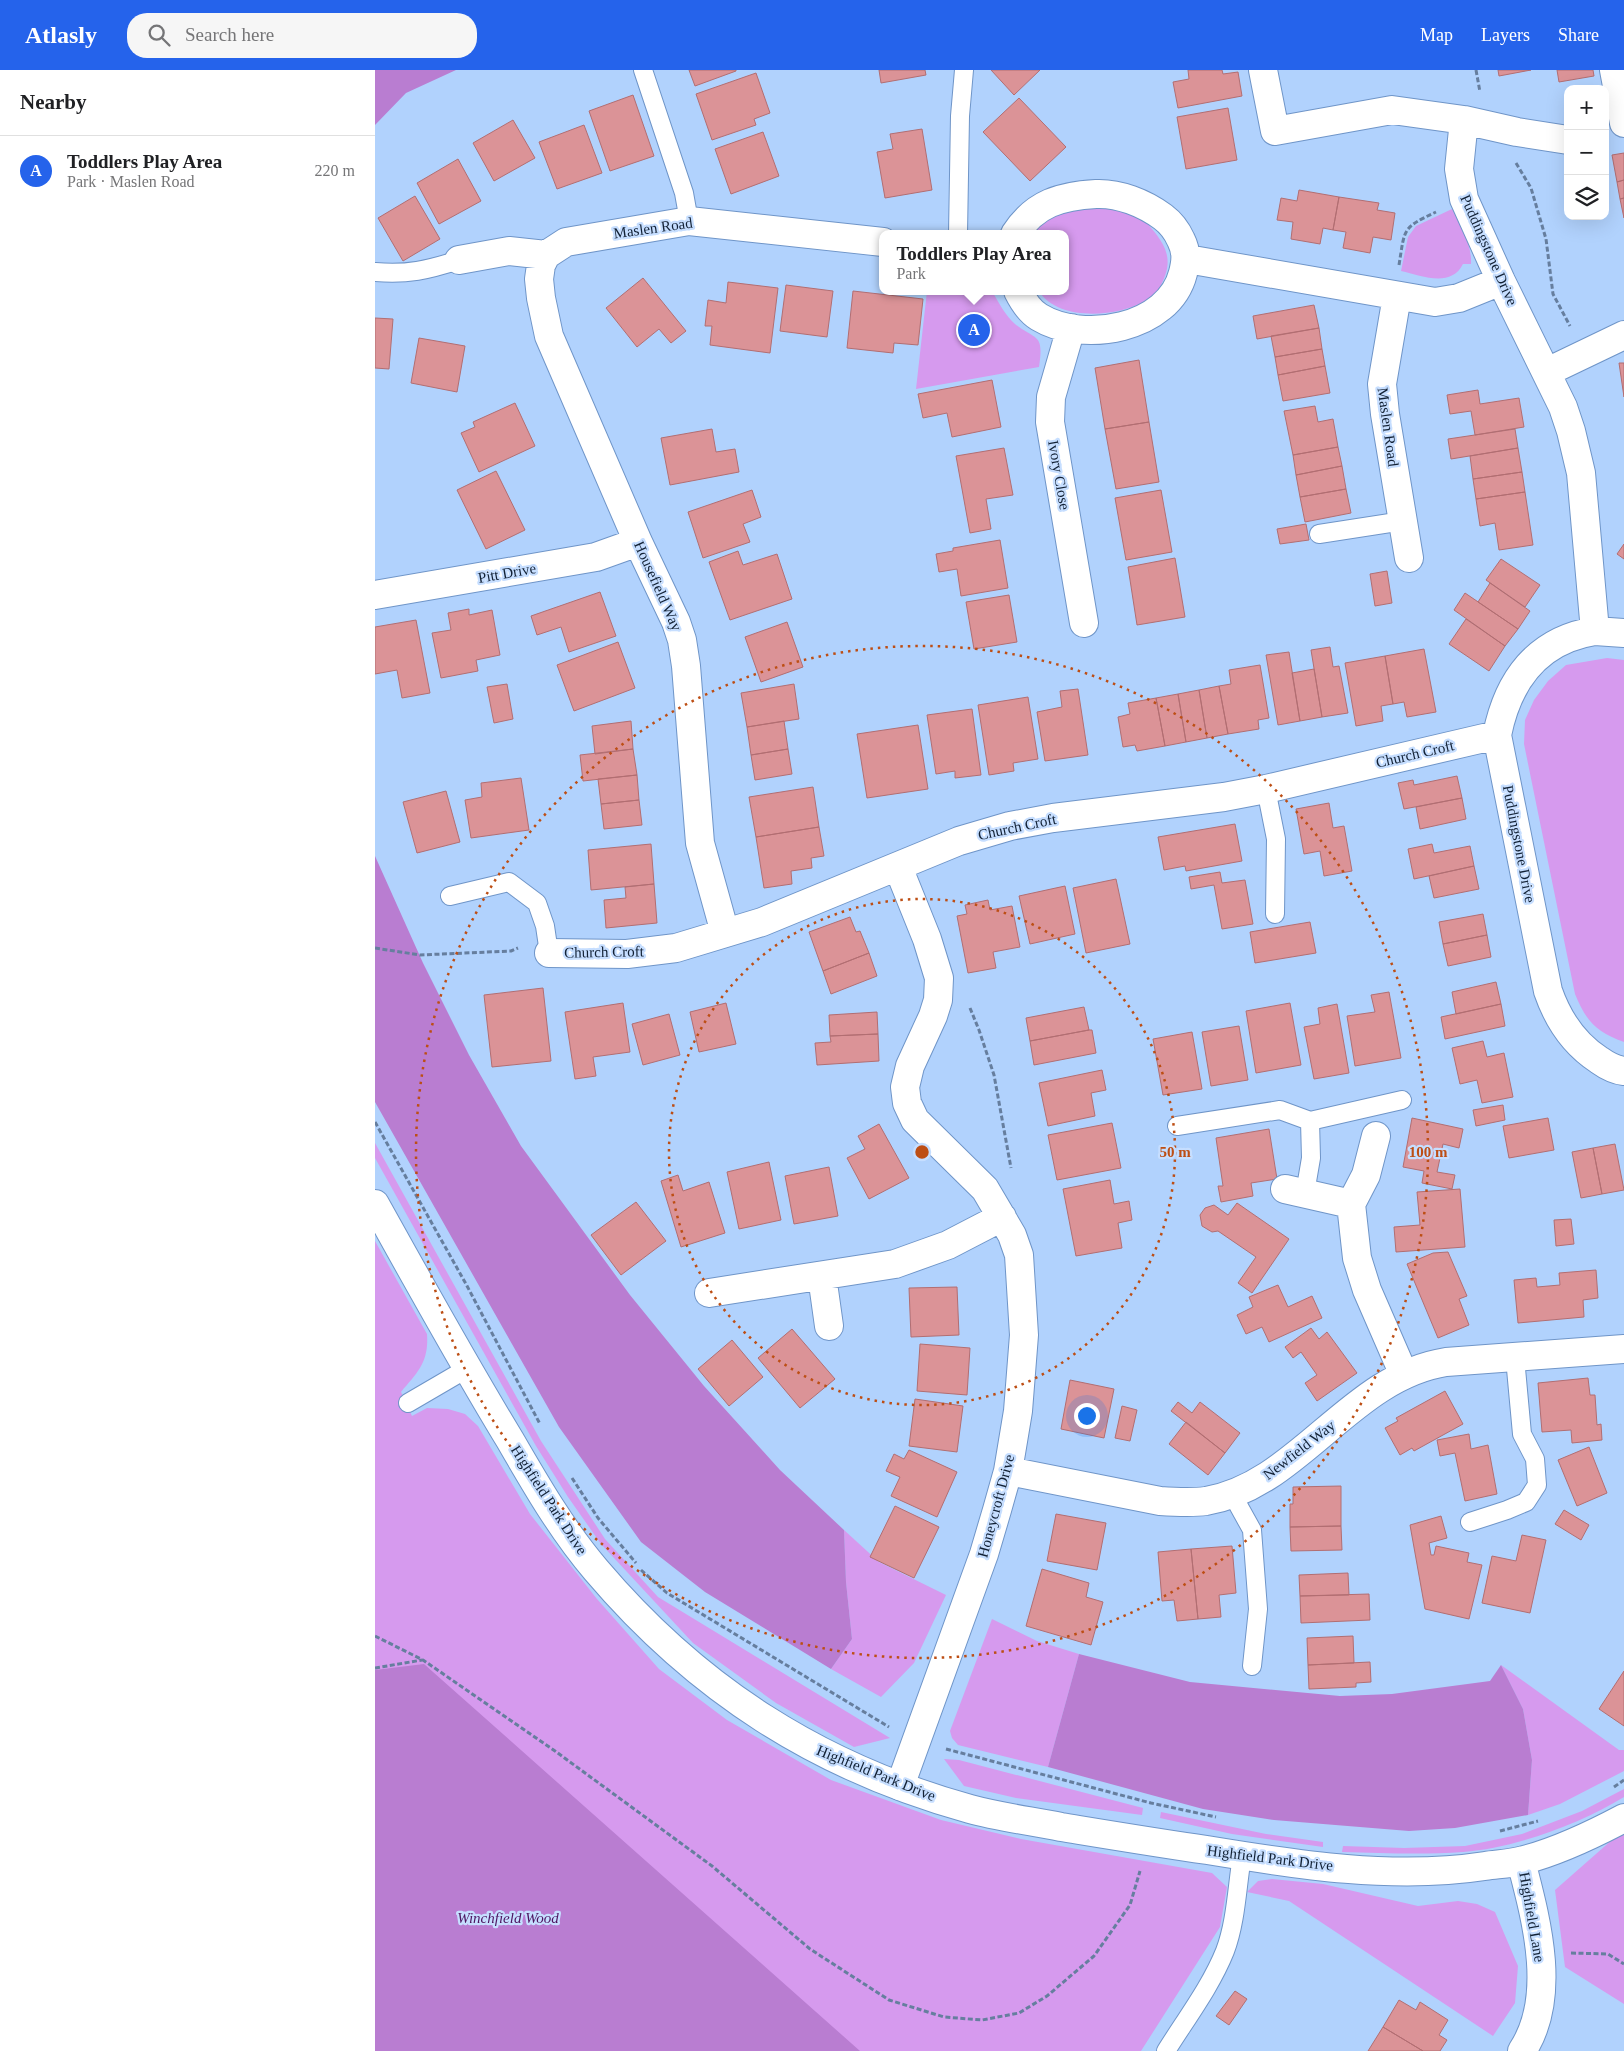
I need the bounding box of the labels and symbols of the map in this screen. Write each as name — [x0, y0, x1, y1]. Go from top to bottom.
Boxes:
street label: Puddingstone Drive — [1457, 192, 1521, 308]
street label: Maslen Road — [612, 214, 694, 241]
pin: A — [958, 311, 990, 349]
street label: Maslen Road — [1375, 386, 1402, 468]
street label: Ivory Close — [1045, 439, 1073, 511]
street label: Housefield Way — [631, 539, 685, 634]
street label: Pitt Drive — [477, 560, 538, 586]
street label: Church Croft — [1374, 737, 1456, 771]
street label: Puddingstone Drive — [1500, 784, 1538, 905]
street label: Church Croft — [976, 811, 1058, 843]
street label: Church Croft — [564, 943, 645, 961]
centre of rings — [913, 1143, 931, 1161]
text: 50 m — [1159, 1144, 1191, 1160]
text: 100 m — [1409, 1144, 1448, 1160]
your location — [1074, 1403, 1100, 1429]
street label: Newfield Way — [1260, 1417, 1338, 1483]
street label: Highfield Park Drive — [508, 1443, 590, 1558]
street label: Honeycroft Drive — [975, 1452, 1018, 1559]
street label: Highfield Park Drive — [814, 1742, 938, 1804]
street label: Highfield Park Drive — [1206, 1842, 1334, 1874]
street label: Highfield Lane — [1516, 1871, 1548, 1964]
park label: Winchfield Wood — [457, 1910, 559, 1926]

